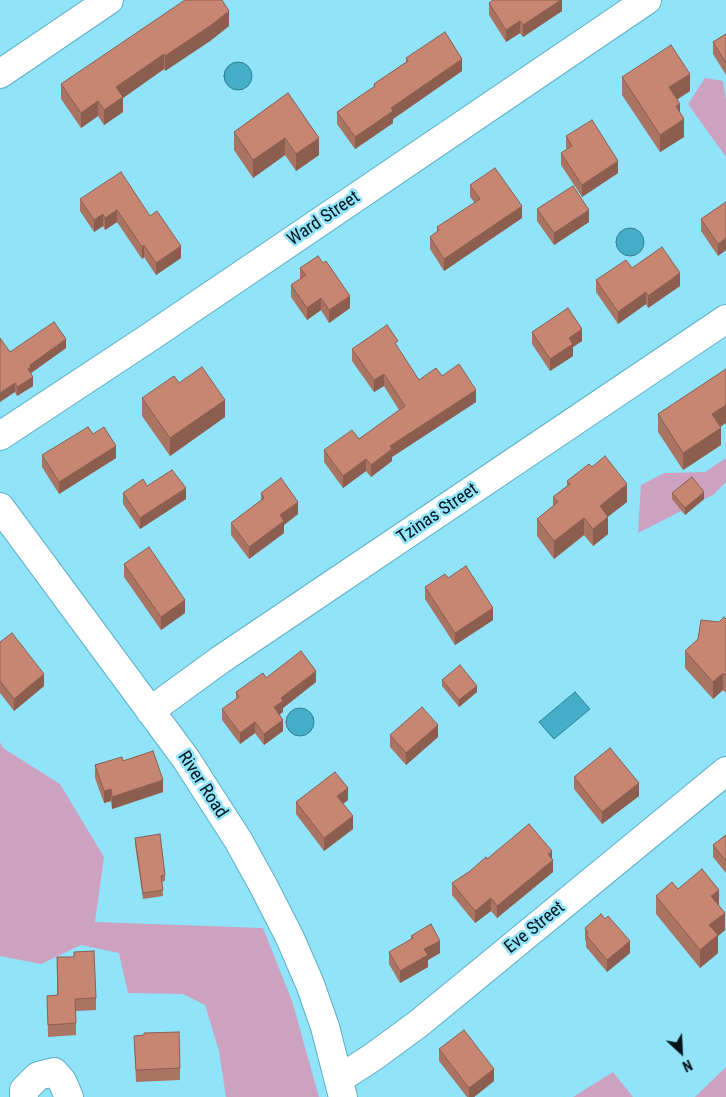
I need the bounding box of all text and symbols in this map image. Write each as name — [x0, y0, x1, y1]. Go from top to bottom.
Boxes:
street label: Ward Street — [284, 187, 364, 251]
street label: Tzinas Street — [394, 479, 482, 549]
street label: River Road — [172, 747, 232, 823]
street label: Eve Street — [501, 897, 569, 959]
north arrow — [656, 1027, 706, 1077]
text: N — [680, 1057, 695, 1075]

